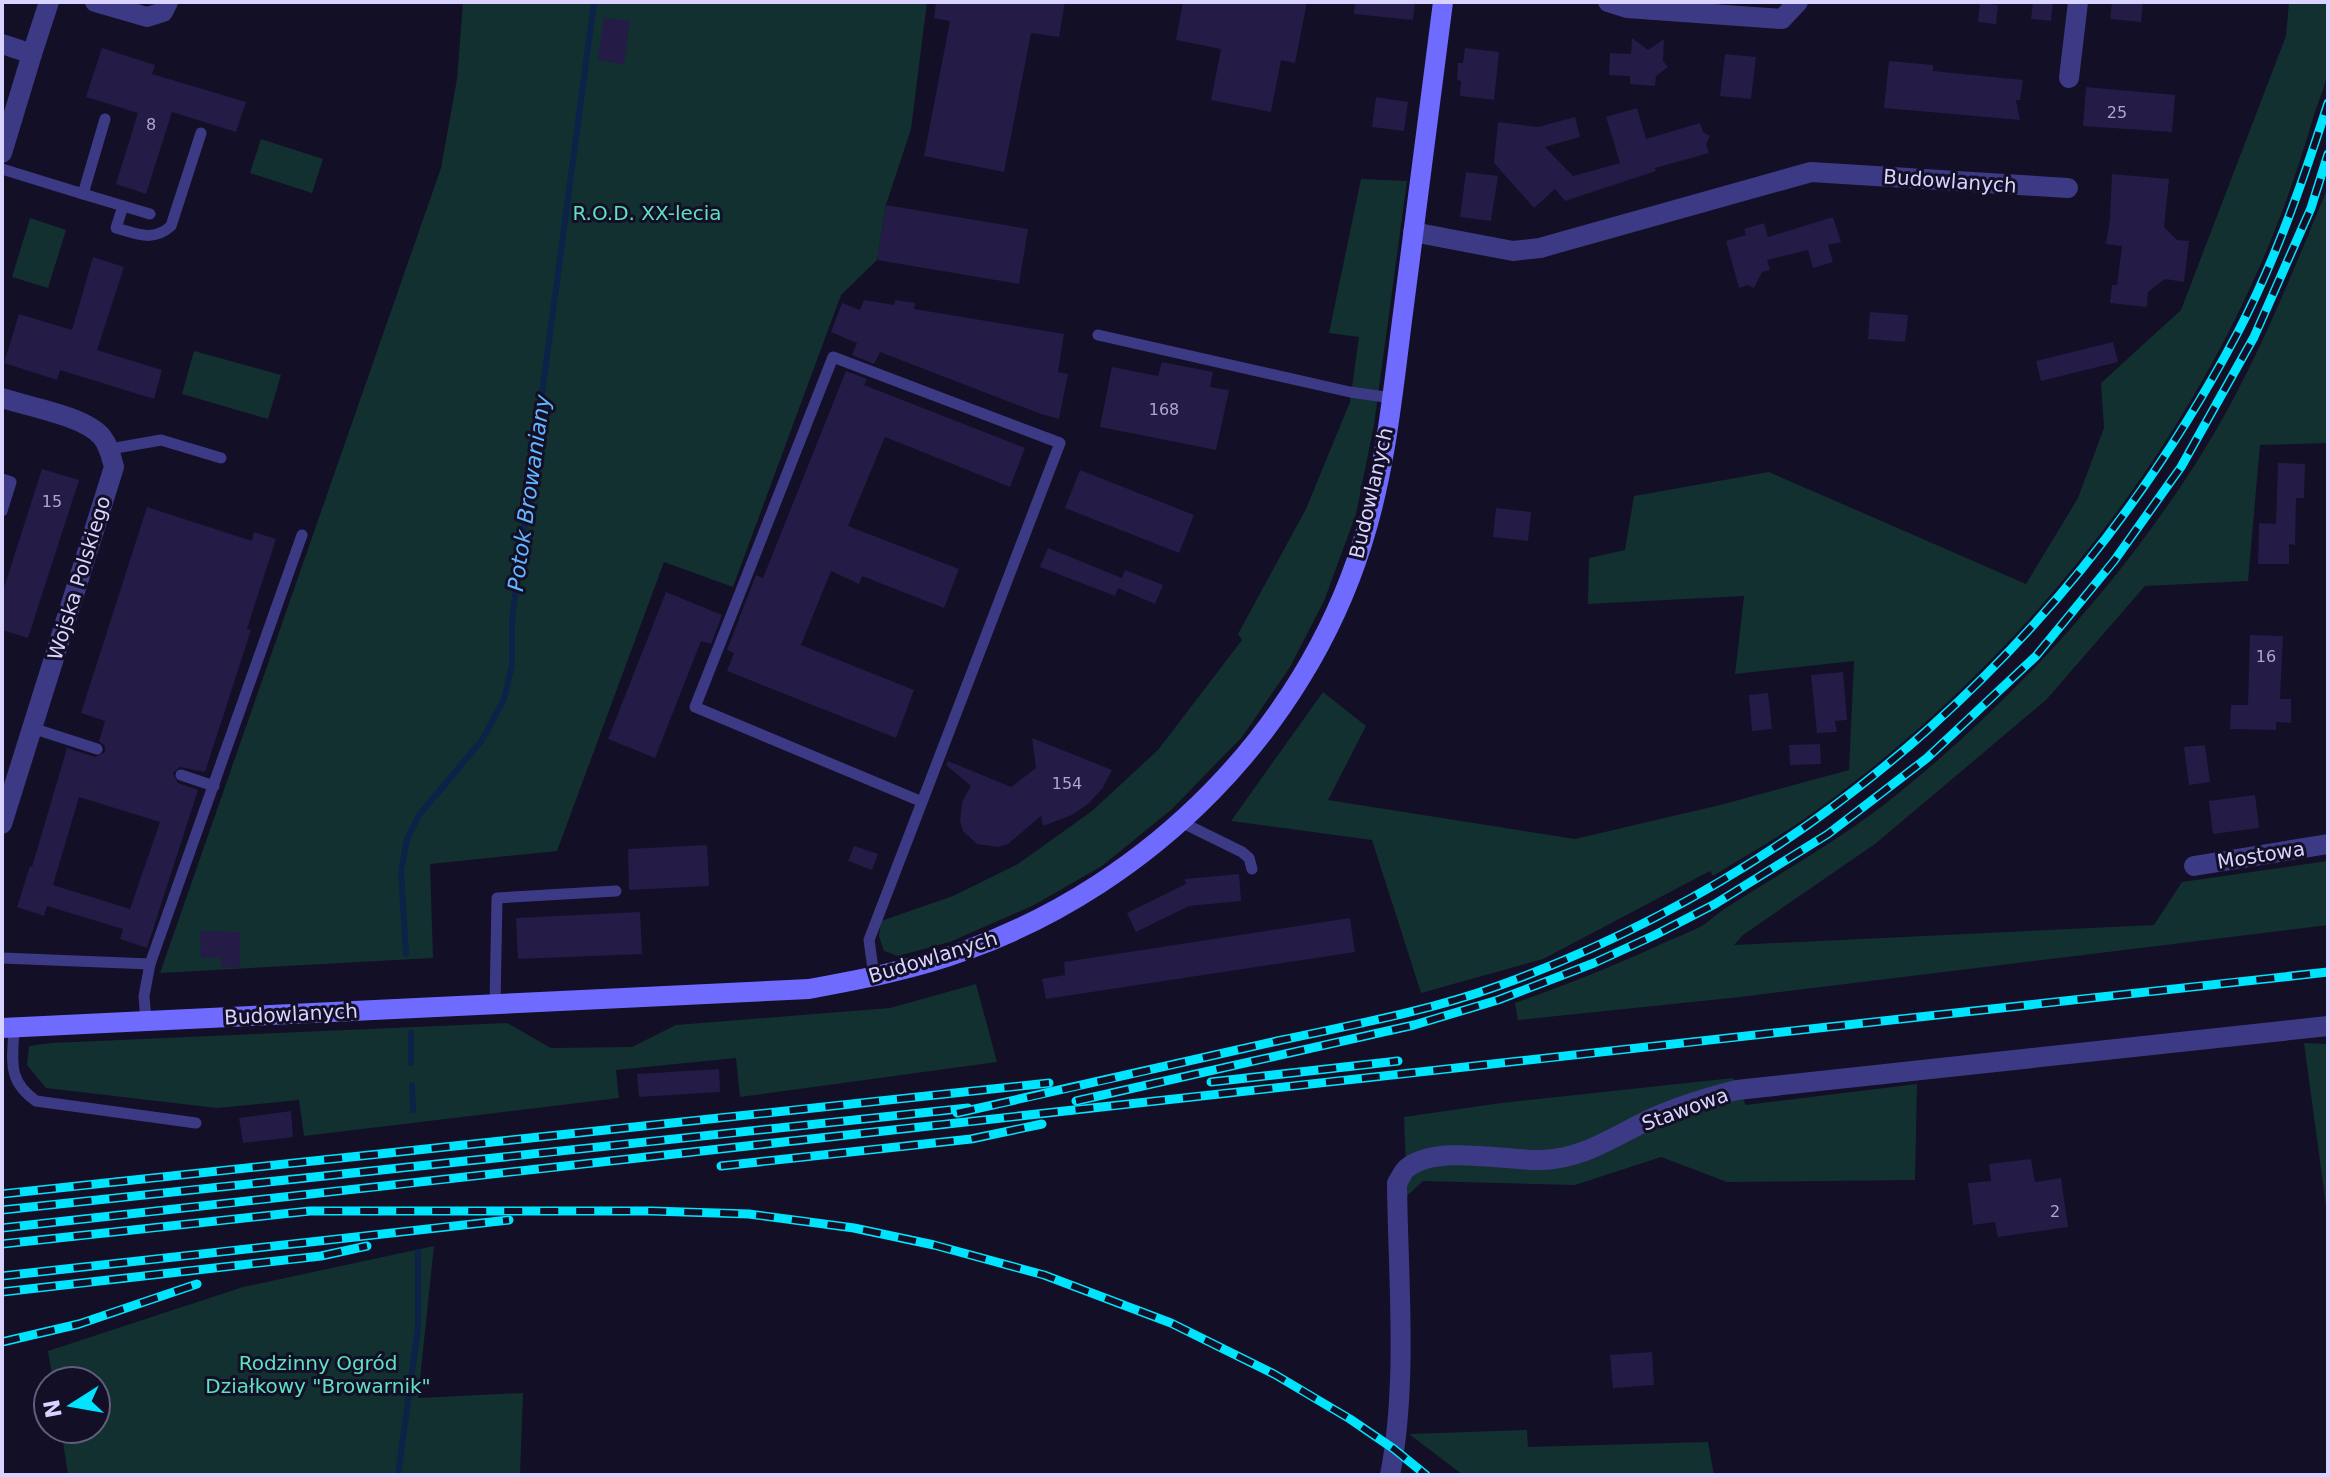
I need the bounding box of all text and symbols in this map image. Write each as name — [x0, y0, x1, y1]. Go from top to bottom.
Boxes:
house number: 25 — [2107, 103, 2127, 122]
house number: 8 — [146, 115, 156, 134]
street label: Budowlanych — [1882, 164, 2018, 198]
park label: R.O.D. XX-lecia — [572, 201, 722, 225]
water label: Potok Browaniany — [503, 392, 555, 593]
house number: 168 — [1149, 400, 1179, 419]
street label: Budowlanych — [1344, 425, 1398, 561]
house number: 15 — [42, 492, 62, 511]
street label: Wojska Polskiego — [43, 493, 115, 663]
house number: 16 — [2256, 647, 2276, 666]
house number: 154 — [1052, 774, 1082, 793]
street label: Mostowa — [2215, 836, 2307, 874]
street label: Budowlanych — [866, 926, 1000, 988]
street label: Budowlanych — [224, 999, 358, 1029]
street label: Stawowa — [1639, 1082, 1731, 1136]
house number: 2 — [2050, 1202, 2060, 1221]
park label: Rodzinny Ogród Działkowy "Browarnik" — [205, 1351, 431, 1398]
north arrow — [32, 1365, 112, 1445]
text: N — [39, 1397, 67, 1420]

